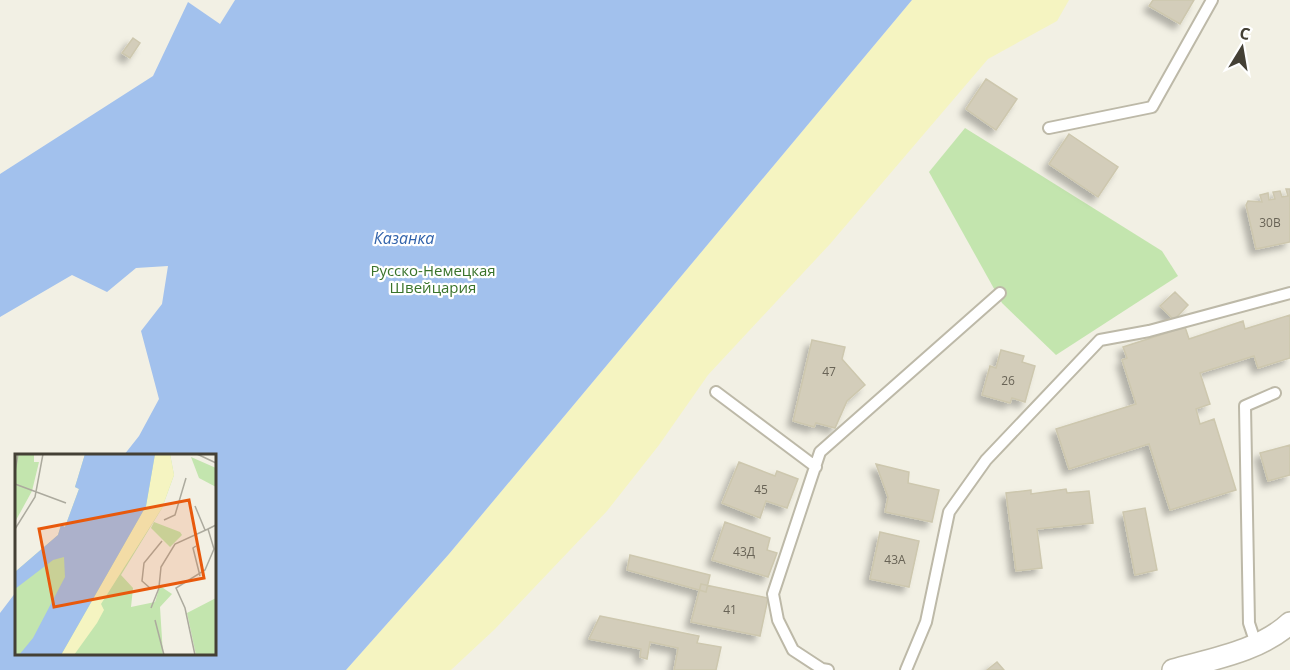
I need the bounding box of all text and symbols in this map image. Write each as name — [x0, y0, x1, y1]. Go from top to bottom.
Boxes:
north arrow — [1212, 18, 1272, 78]
text: С — [1238, 22, 1252, 45]
house number: 30В — [1259, 214, 1281, 231]
water label: Казанка — [374, 227, 434, 249]
park label: Русско-Немецкая Швейцария — [370, 260, 496, 297]
house number: 47 — [822, 363, 836, 380]
house number: 26 — [1001, 372, 1015, 389]
inset map — [15, 454, 216, 655]
house number: 45 — [754, 481, 768, 498]
house number: 43Д — [733, 543, 755, 560]
house number: 43А — [884, 551, 906, 568]
house number: 41 — [723, 601, 737, 618]

